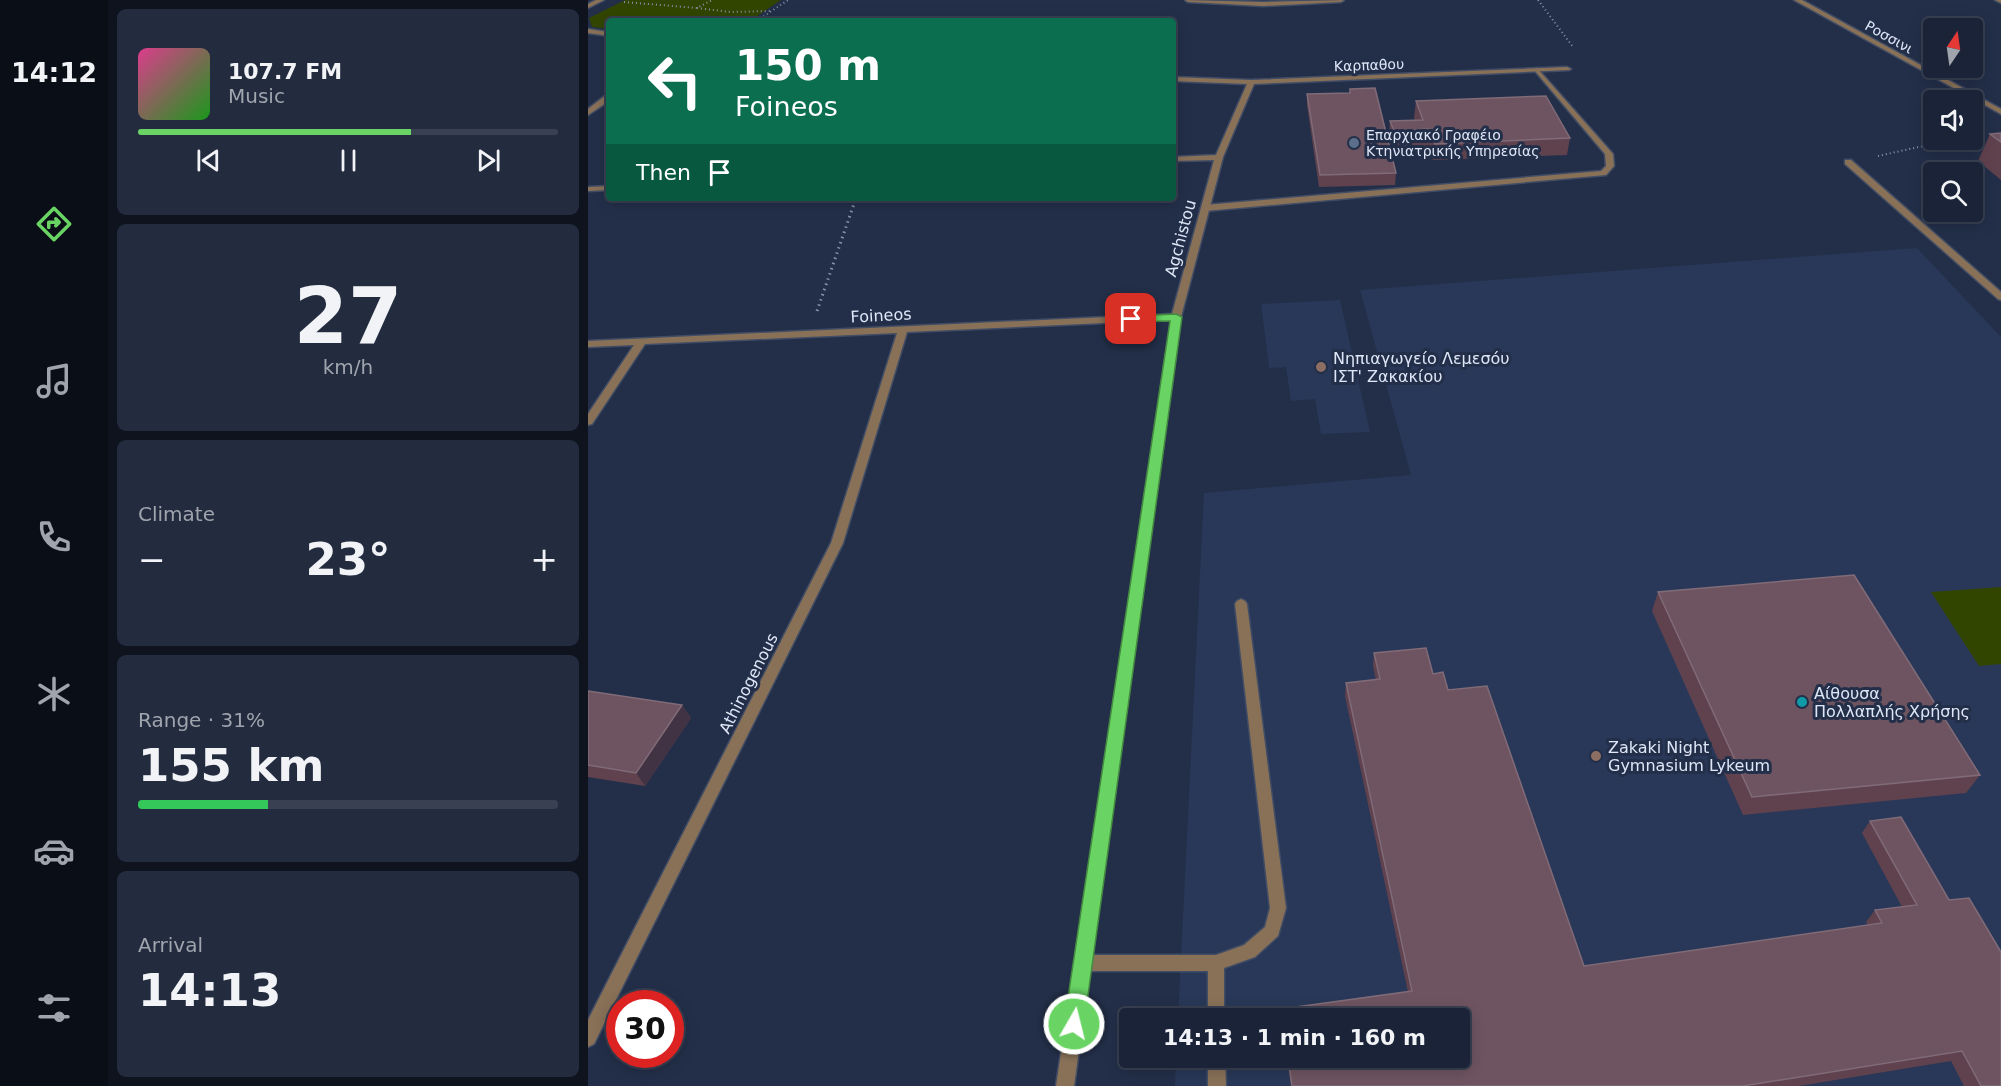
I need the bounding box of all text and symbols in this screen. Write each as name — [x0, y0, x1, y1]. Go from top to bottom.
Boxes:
street label: Ροσσινι — [1862, 17, 1916, 57]
north arrow — [1923, 18, 1983, 78]
map controls — [1923, 18, 1983, 222]
text: 150 m — [735, 41, 881, 90]
icon: left — [636, 42, 714, 120]
street label: Καρπαθου — [1334, 56, 1404, 74]
text: 14:12 — [11, 57, 97, 88]
text: 107.7 FM — [228, 59, 342, 84]
text: Music — [228, 84, 285, 108]
button: sound — [1923, 90, 1983, 150]
text: Foineos — [735, 91, 838, 122]
place label: Επαρχιακό Γραφέιο Κτηνιατρικής Υπηρεσίας — [1366, 127, 1539, 159]
marker: Επαρχιακό Γραφέιο Κτηνιατρικής Υπηρεσίας — [1347, 136, 1361, 150]
icon: previous — [192, 144, 225, 177]
icon: pause — [332, 144, 365, 177]
icon: next — [472, 144, 505, 177]
icon: arrive — [703, 156, 736, 189]
text: Then — [636, 160, 691, 185]
button: search — [1923, 162, 1983, 222]
street label: Agchistou — [1161, 198, 1200, 279]
icon: directions — [33, 203, 75, 245]
text: 27 — [294, 271, 402, 361]
pin — [1105, 293, 1156, 344]
icon: arrive — [1114, 302, 1147, 335]
street label: Foineos — [850, 304, 912, 327]
place label: Νηπιαγωγείο Λεμεσόυ ΙΣΤ' Ζακακίου — [1333, 349, 1510, 386]
text: km/h — [323, 355, 373, 379]
icon: music — [33, 360, 75, 402]
marker: Νηπιαγωγείο Λεμεσόυ ΙΣΤ' Ζακακίου — [1314, 360, 1328, 374]
text: Climate — [138, 502, 215, 526]
icon: phone — [33, 516, 75, 558]
text: 23° — [305, 533, 391, 586]
text: − — [138, 540, 166, 579]
text: + — [530, 540, 558, 579]
street label: Athinogenous — [715, 630, 782, 736]
icon: climate — [33, 673, 75, 715]
place label: Αίθουσα Πολλαπλής Χρήσης — [1814, 684, 1970, 721]
marker: Αίθουσα Πολλαπλής Χρήσης — [1795, 695, 1809, 709]
text: Range · 31% — [138, 708, 265, 732]
place label: Zakaki Night Gymnasium Lykeum — [1608, 738, 1770, 775]
text: 155 km — [138, 739, 324, 792]
marker: Zakaki Night Gymnasium Lykeum — [1589, 749, 1603, 763]
icon: car — [33, 830, 75, 872]
text: Arrival — [138, 933, 203, 957]
text: 14:13 — [138, 964, 281, 1017]
icon: filters — [33, 987, 75, 1029]
speed limit sign: 30 — [606, 990, 684, 1068]
position arrow — [1042, 992, 1106, 1056]
text: 14:13 · 1 min · 160 m — [1163, 1025, 1426, 1050]

